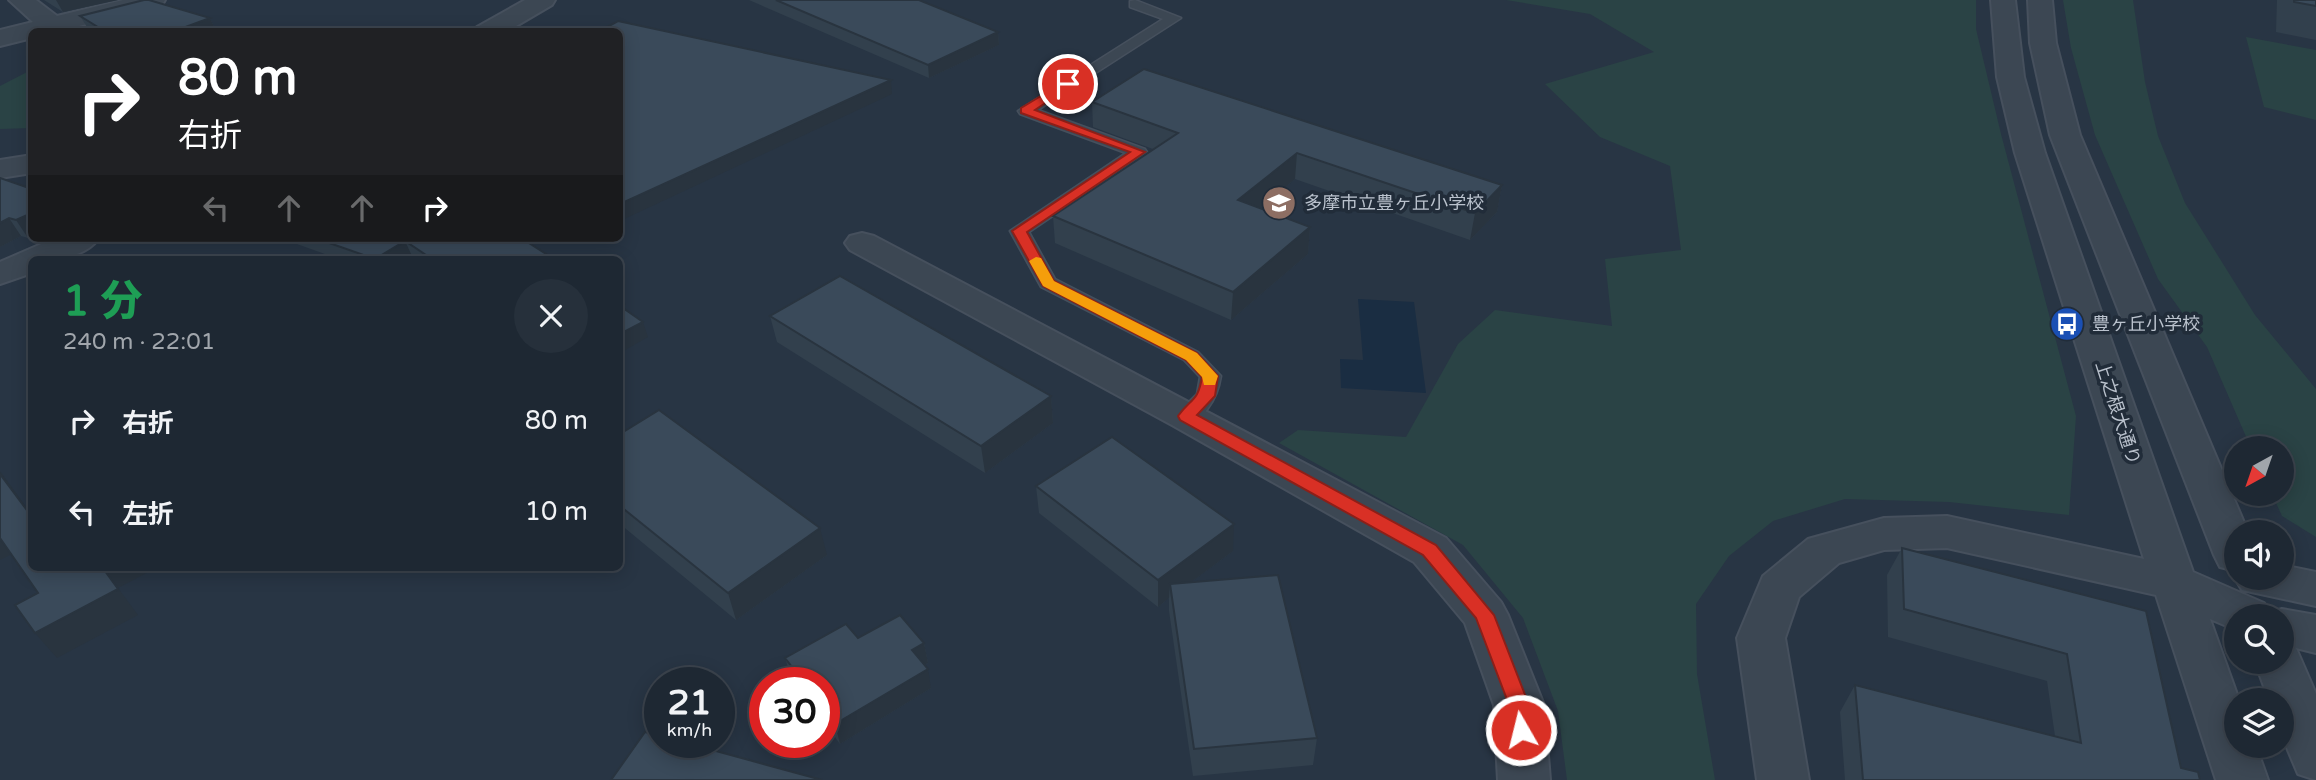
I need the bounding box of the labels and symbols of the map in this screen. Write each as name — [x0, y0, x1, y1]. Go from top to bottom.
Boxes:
pin — [1038, 54, 1098, 114]
school or university icon: 多摩市立豊ヶ丘小学校 — [1260, 184, 1298, 222]
place label: 多摩市立豊ヶ丘小学校 — [1304, 192, 1484, 214]
bus stop icon: 豊ヶ丘小学校 — [2048, 305, 2086, 343]
place label: 豊ヶ丘小学校 — [2092, 313, 2200, 335]
street label: 上之根大通り — [2091, 358, 2145, 468]
north arrow — [2224, 436, 2294, 506]
speed limit sign: 30 — [749, 667, 840, 758]
position arrow — [1484, 693, 1558, 767]

